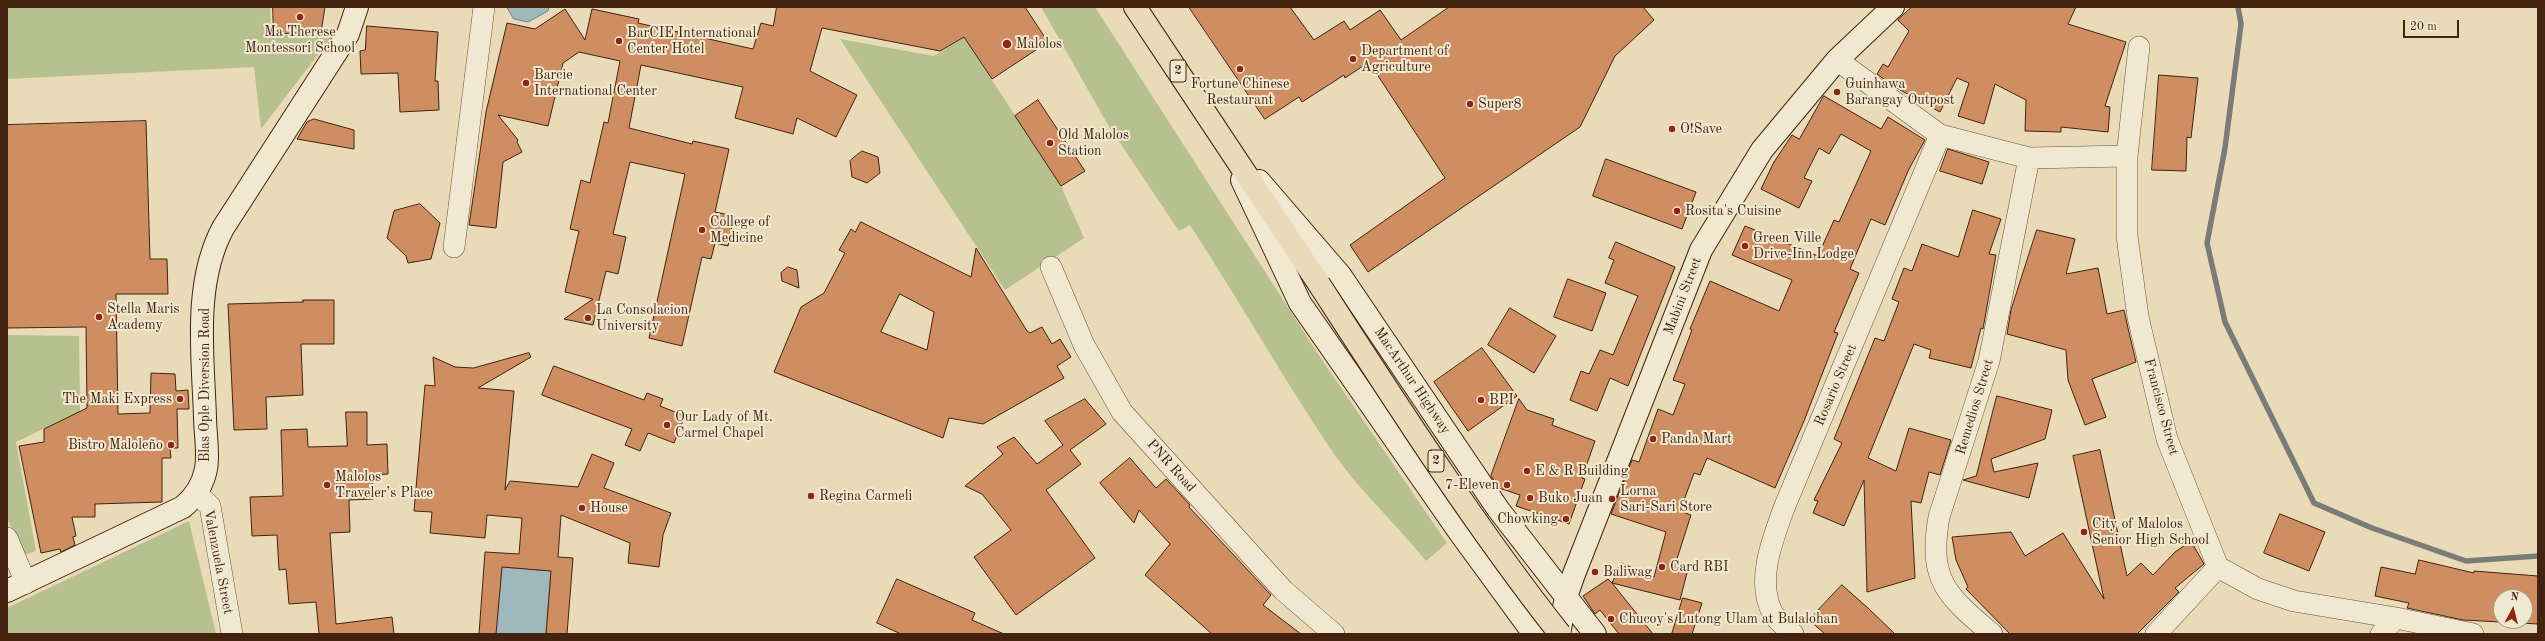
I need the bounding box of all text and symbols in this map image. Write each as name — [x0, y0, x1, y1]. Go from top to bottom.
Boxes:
marker: Ma Therese Montessori School — [295, 12, 305, 22]
scale bar — [2405, 12, 2461, 38]
text: 20 m — [2410, 21, 2437, 33]
place label: Ma Therese Montessori School — [245, 24, 355, 56]
place label: BarCIE International Center Hotel — [627, 25, 756, 58]
marker: BarCIE International Center Hotel — [614, 36, 624, 46]
place label: Malolos — [1016, 36, 1062, 52]
marker: Malolos — [1001, 38, 1013, 50]
place label: Department of Agriculture — [1361, 43, 1449, 76]
marker: Department of Agriculture — [1348, 54, 1358, 64]
road number: 2 — [1170, 60, 1186, 82]
marker: Fortune Chinese Restaurant — [1235, 64, 1245, 74]
place label: Barcie International Center — [534, 67, 657, 100]
place label: Fortune Chinese Restaurant — [1191, 76, 1289, 108]
place label: Guinhawa Barangay Outpost — [1845, 76, 1955, 108]
marker: Barcie International Center — [521, 78, 531, 88]
marker: Guinhawa Barangay Outpost — [1832, 87, 1842, 97]
place label: Super8 — [1478, 96, 1522, 112]
marker: Super8 — [1465, 99, 1475, 109]
place label: O!Save — [1680, 121, 1722, 137]
marker: O!Save — [1667, 124, 1677, 134]
place label: Old Malolos Station — [1058, 127, 1129, 160]
marker: Old Malolos Station — [1045, 138, 1055, 148]
place label: Rosita's Cuisine — [1685, 203, 1781, 219]
marker: Rosita's Cuisine — [1672, 206, 1682, 216]
place label: College of Medicine — [710, 214, 770, 246]
marker: College of Medicine — [697, 225, 707, 235]
place label: Green Ville Drive-Inn Lodge — [1753, 230, 1854, 262]
marker: Green Ville Drive-Inn Lodge — [1740, 241, 1750, 251]
street label: Mabini Street — [1660, 255, 1706, 337]
place label: Stella Maris Academy — [107, 301, 180, 334]
place label: La Consolacion University — [596, 302, 688, 334]
street label: Blas Ople Diversion Road — [197, 308, 213, 462]
marker: Stella Maris Academy — [94, 312, 104, 322]
marker: La Consolacion University — [583, 313, 593, 323]
street label: MacArthur Highway — [1370, 324, 1454, 438]
street label: Rosario Street — [1811, 341, 1861, 429]
street label: Remedios Street — [1952, 357, 1998, 457]
street label: Francisco Street — [2140, 357, 2182, 457]
place label: The Maki Express — [62, 391, 172, 407]
place label: BPI — [1489, 392, 1514, 408]
marker: The Maki Express — [175, 394, 185, 404]
marker: BPI — [1476, 395, 1486, 405]
place label: Our Lady of Mt. Carmel Chapel — [675, 409, 773, 442]
marker: Our Lady of Mt. Carmel Chapel — [662, 420, 672, 430]
place label: Panda Mart — [1661, 431, 1732, 447]
marker: Panda Mart — [1648, 434, 1658, 444]
street label: PNR Road — [1143, 436, 1199, 496]
place label: Bistro Maloleño — [68, 437, 163, 453]
marker: Bistro Maloleño — [166, 440, 176, 450]
road number: 2 — [1428, 450, 1444, 472]
place label: E & R Building — [1535, 463, 1628, 479]
marker: E & R Building — [1522, 466, 1532, 476]
place label: Malolos Traveler’s Place — [335, 469, 433, 502]
place label: 7-Eleven — [1445, 477, 1499, 493]
marker: Malolos Traveler’s Place — [322, 480, 332, 490]
marker: 7-Eleven — [1502, 480, 1512, 490]
place label: Lorna Sari-Sari Store — [1620, 483, 1712, 516]
place label: Regina Carmeli — [819, 488, 912, 504]
place label: Buko Juan — [1538, 490, 1603, 506]
marker: Regina Carmeli — [806, 491, 816, 501]
marker: Buko Juan — [1525, 493, 1535, 503]
marker: Lorna Sari-Sari Store — [1607, 494, 1617, 504]
place label: House — [590, 500, 628, 516]
marker: House — [577, 503, 587, 513]
street label: Valenzuela Street — [200, 508, 236, 616]
place label: Chowking — [1497, 511, 1558, 527]
marker: Chowking — [1561, 514, 1571, 524]
place label: City of Malolos Senior High School — [2092, 516, 2209, 548]
marker: City of Malolos Senior High School — [2079, 527, 2089, 537]
place label: Card RBI — [1670, 559, 1728, 575]
marker: Card RBI — [1657, 562, 1667, 572]
place label: Baliwag — [1603, 564, 1652, 580]
marker: Baliwag — [1590, 567, 1600, 577]
north arrow — [2493, 589, 2533, 629]
text: N — [2510, 592, 2519, 604]
place label: Chucoy's Lutong Ulam at Bulalohan — [1619, 611, 1838, 627]
marker: Chucoy's Lutong Ulam at Bulalohan — [1606, 614, 1616, 624]

